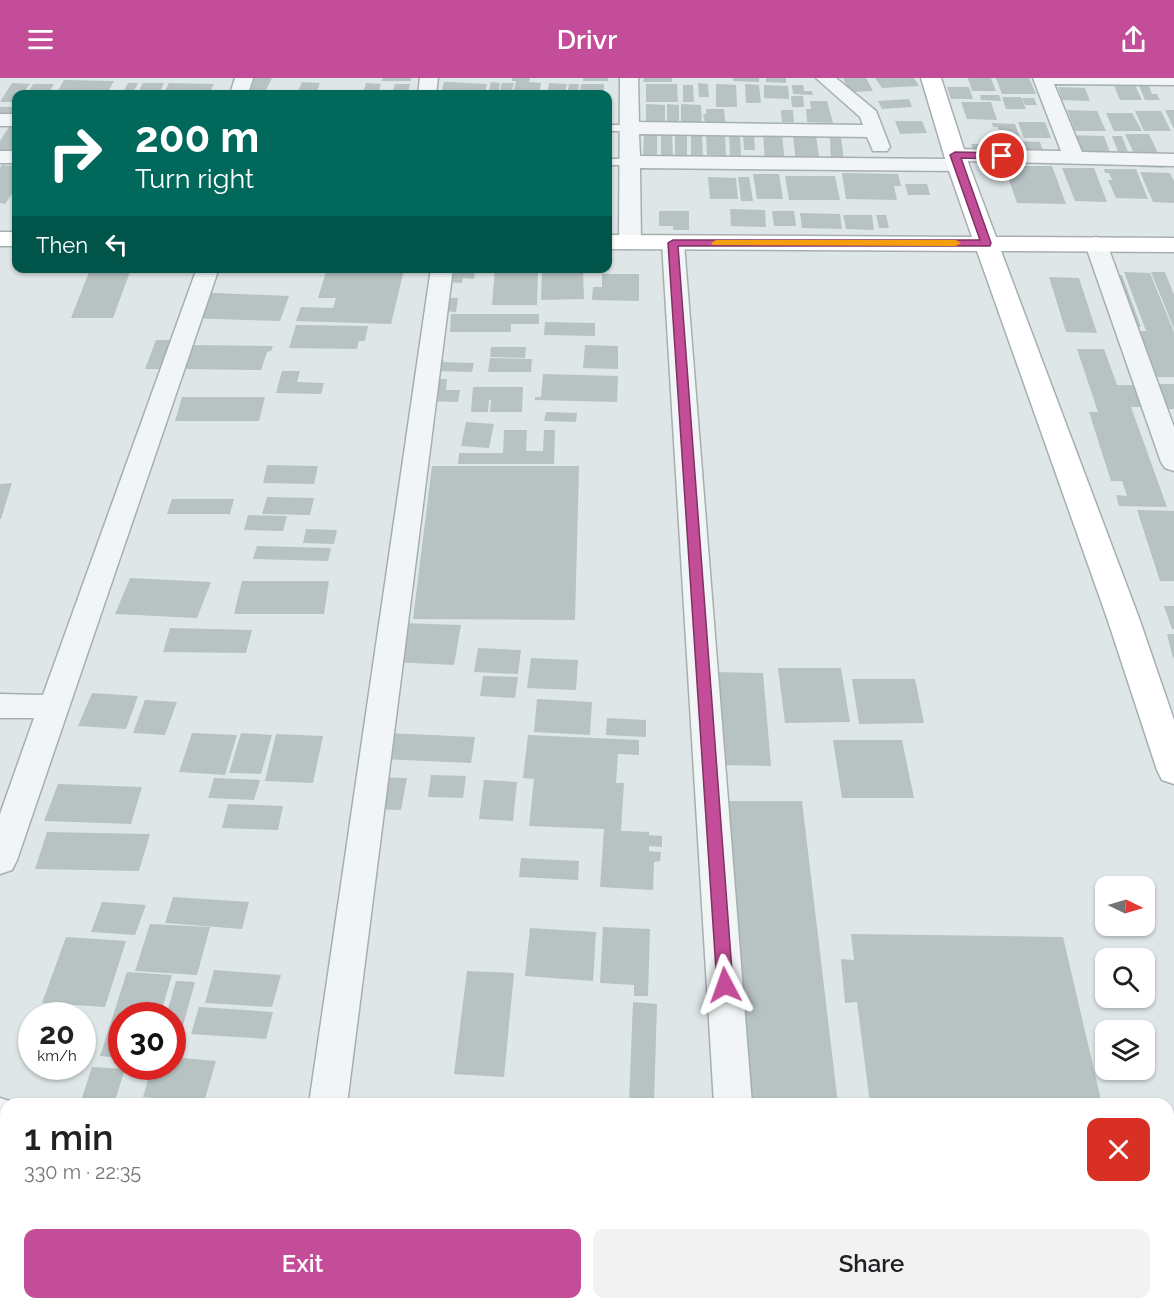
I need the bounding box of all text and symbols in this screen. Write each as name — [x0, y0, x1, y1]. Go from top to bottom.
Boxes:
icon: menu — [24, 23, 57, 56]
icon: share — [1117, 23, 1150, 56]
text: Drivr — [557, 24, 617, 55]
text: 200 m — [135, 113, 259, 162]
icon: right — [36, 114, 114, 192]
pin — [976, 130, 1027, 181]
icon: arrive — [985, 139, 1018, 172]
text: Turn right — [135, 163, 254, 194]
icon: left — [100, 228, 133, 261]
text: Then — [36, 232, 88, 258]
north arrow — [1095, 876, 1155, 936]
map controls — [1095, 876, 1155, 1080]
button: search — [1095, 948, 1155, 1008]
position arrow — [693, 953, 757, 1017]
speed limit sign: 30 — [108, 1002, 186, 1080]
text: 20 — [39, 1016, 75, 1051]
button: layers — [1095, 1020, 1155, 1080]
text: km/h — [37, 1047, 77, 1065]
text: 1 min — [24, 1116, 113, 1158]
button: close — [1087, 1118, 1150, 1181]
text: 330 m · 22:35 — [24, 1160, 141, 1184]
button: Exit — [24, 1229, 581, 1298]
button: Share — [593, 1229, 1150, 1298]

